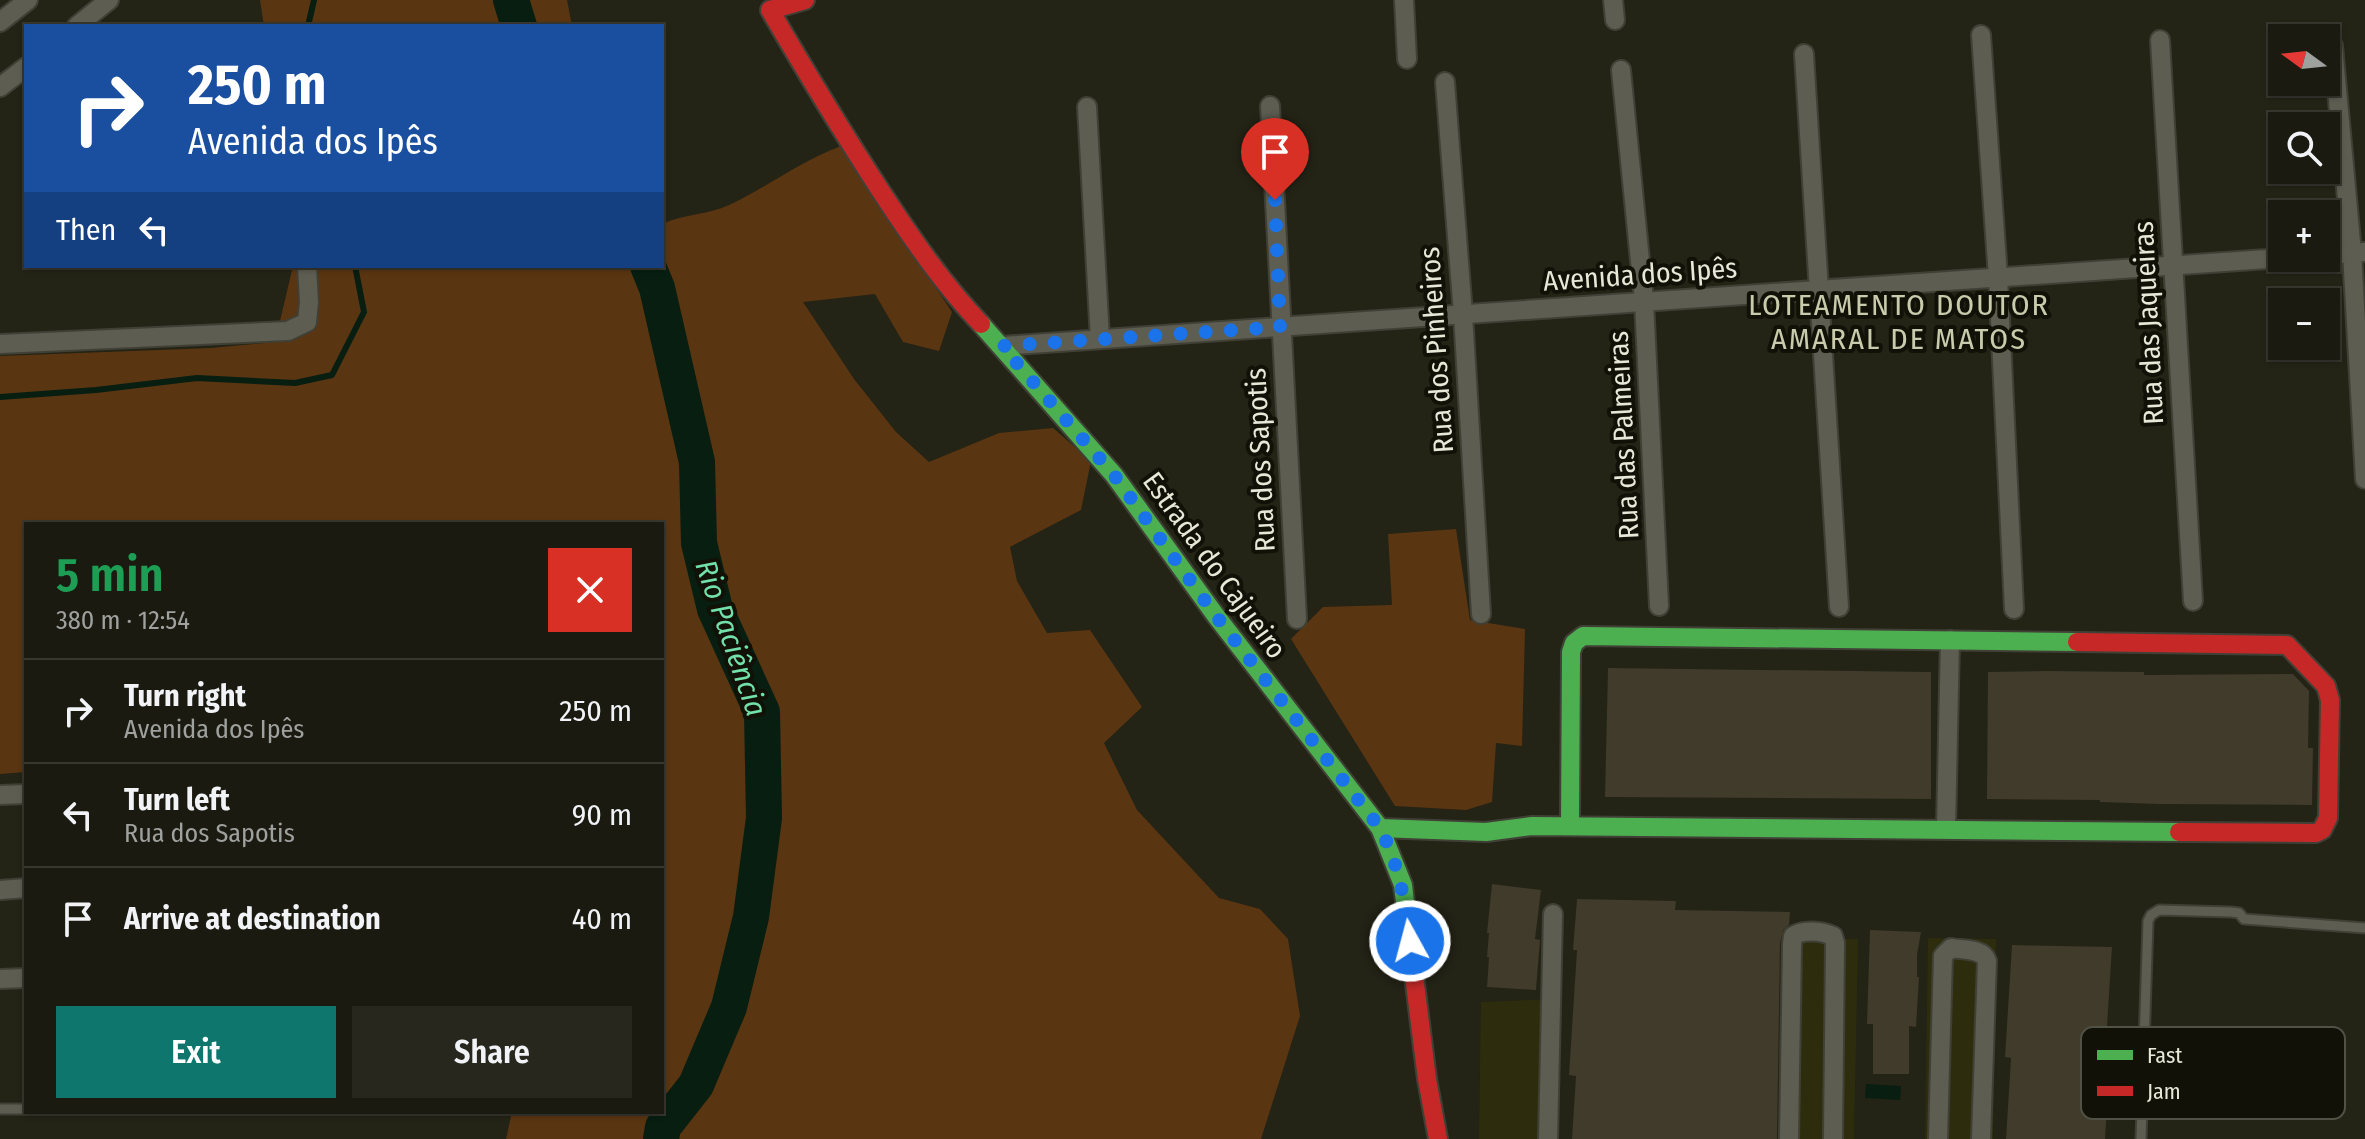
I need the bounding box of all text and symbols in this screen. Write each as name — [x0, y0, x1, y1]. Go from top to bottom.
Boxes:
north arrow — [2268, 24, 2340, 96]
map controls — [2268, 24, 2340, 360]
text: 250 m — [188, 52, 326, 119]
icon: right — [56, 56, 160, 160]
button: search — [2268, 112, 2340, 184]
pin — [1241, 118, 1309, 200]
text: Avenida dos Ipês — [188, 120, 438, 164]
icon: arrive — [1253, 130, 1297, 174]
button: + — [2268, 200, 2340, 272]
icon: left — [132, 208, 176, 252]
text: Then — [56, 212, 116, 248]
street label: Rua das Jaqueiras — [2127, 220, 2170, 425]
street label: Rua dos Pinheiros — [1413, 246, 1460, 454]
street label: Avenida dos Ipês — [1542, 251, 1738, 298]
district label: LOTEAMENTO DOUTOR AMARAL DE MATOS — [1748, 287, 2050, 357]
button: − — [2268, 288, 2340, 360]
street label: Rua das Palmeiras — [1602, 330, 1645, 540]
street label: Rua dos Sapotis — [1239, 367, 1282, 553]
street label: Estrada do Cajueiro — [1136, 466, 1293, 665]
text: 5 min — [56, 546, 164, 604]
button: close — [548, 548, 632, 632]
water label: Rio Paciência — [687, 555, 775, 721]
text: 380 m · 12:54 — [56, 605, 190, 636]
text: Turn right — [124, 678, 246, 714]
icon: right — [56, 689, 100, 733]
text: 250 m — [559, 693, 632, 729]
text: Avenida dos Ipês — [124, 714, 304, 745]
text: Turn left — [124, 782, 230, 818]
icon: left — [56, 793, 100, 837]
text: 90 m — [572, 797, 632, 833]
text: Rua dos Sapotis — [124, 818, 295, 849]
icon: arrive — [56, 897, 100, 941]
position arrow — [1368, 899, 1452, 983]
text: Arrive at destination — [124, 901, 381, 937]
text: 40 m — [572, 901, 632, 937]
button: Exit — [56, 1006, 336, 1098]
button: Share — [352, 1006, 632, 1098]
legend — [2081, 1027, 2345, 1119]
text: Fast — [2147, 1042, 2183, 1069]
text: Jam — [2147, 1078, 2181, 1105]

